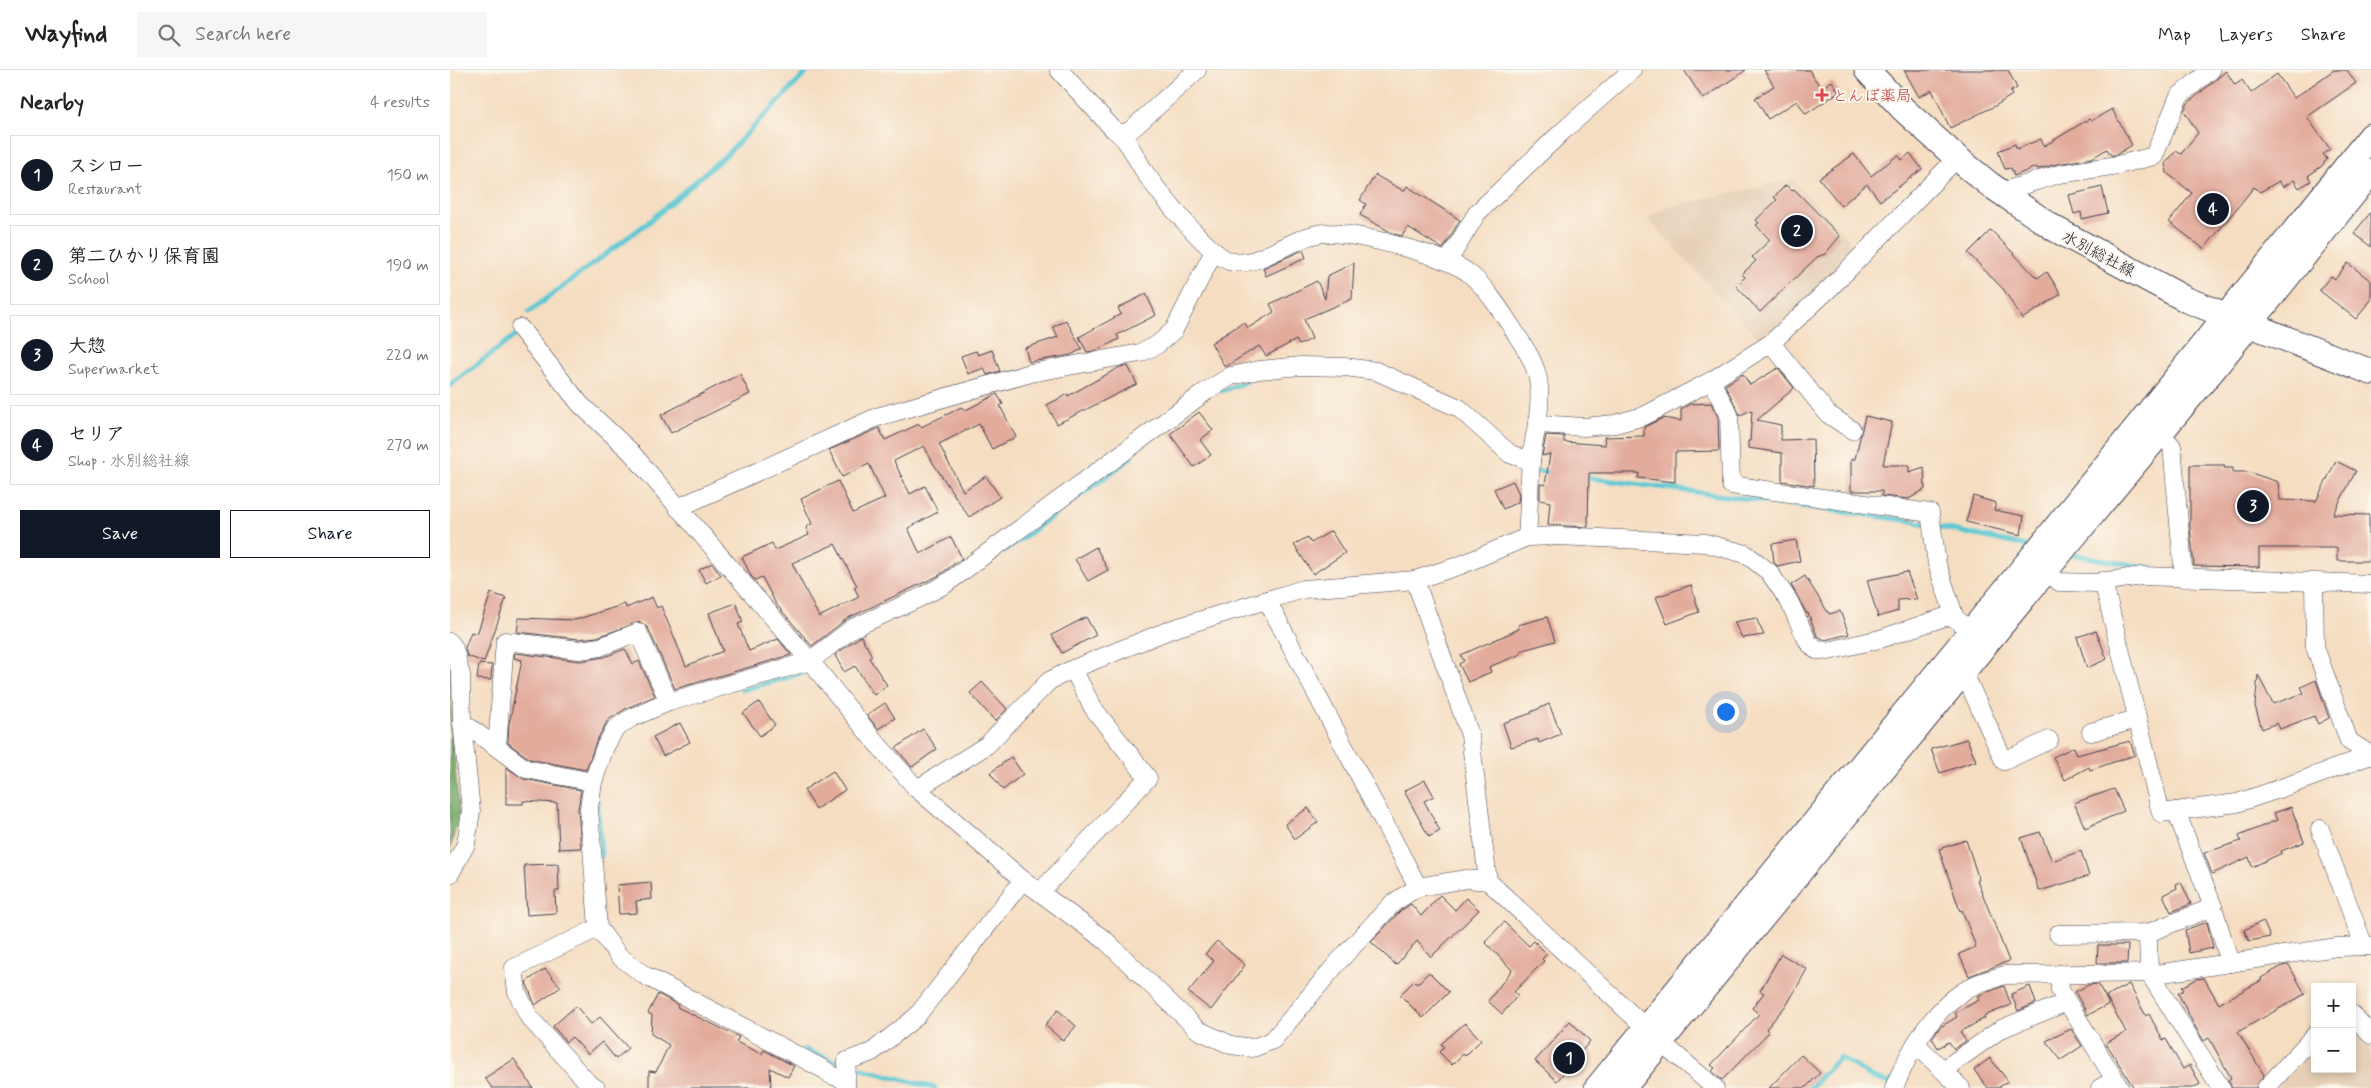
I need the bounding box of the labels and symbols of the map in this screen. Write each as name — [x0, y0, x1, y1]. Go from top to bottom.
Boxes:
place label: とんぼ薬局 — [1832, 86, 1912, 107]
marker: とんぼ薬局 — [1816, 89, 1828, 101]
pin: 4 — [2197, 190, 2229, 228]
pin: 2 — [1781, 212, 1813, 250]
street label: 水別総社線 — [2058, 226, 2139, 282]
pin: 3 — [2237, 487, 2269, 525]
your location — [1713, 699, 1739, 725]
pin: 1 — [1553, 1039, 1585, 1077]

